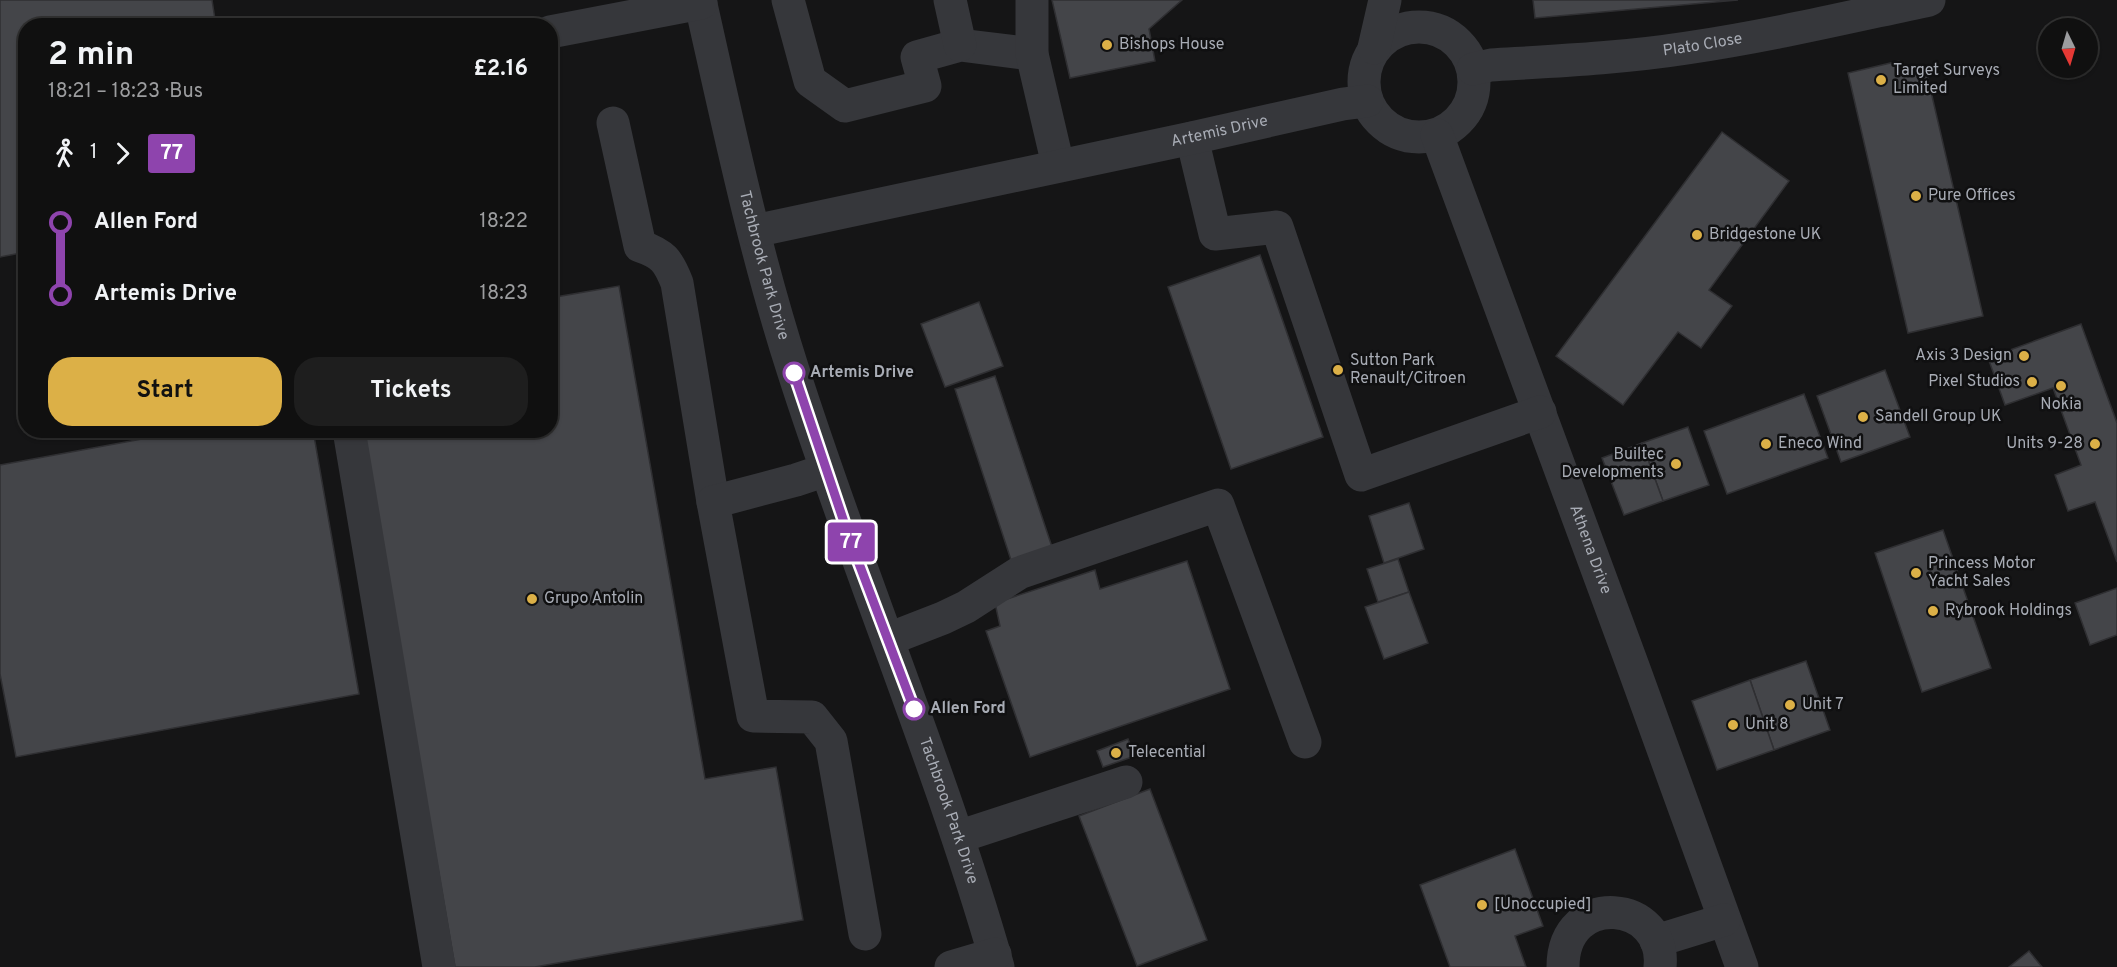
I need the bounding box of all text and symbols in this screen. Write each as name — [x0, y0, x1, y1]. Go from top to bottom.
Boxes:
north arrow — [2038, 18, 2098, 78]
map controls — [2038, 18, 2098, 78]
street label: Plato Close — [1662, 29, 1744, 61]
text: 2 min — [48, 35, 134, 77]
place label: Bishops House — [1119, 35, 1224, 55]
marker: Bishops House — [1100, 38, 1114, 52]
text: £2.16 — [474, 56, 528, 83]
place label: Target Surveys Limited — [1893, 61, 2000, 99]
marker: Target Surveys Limited — [1874, 73, 1888, 87]
text: 18:21 – 18:23 · Bus — [48, 79, 203, 105]
street label: Artemis Drive — [1169, 111, 1270, 152]
icon: walk — [48, 137, 81, 170]
icon: forward — [106, 137, 139, 170]
text: 1 — [90, 140, 97, 166]
text: 77 — [160, 140, 183, 167]
place label: Pure Offices — [1928, 186, 2016, 206]
street label: Tachbrook Park Drive — [734, 189, 793, 343]
marker: Pure Offices — [1909, 189, 1923, 203]
text: Allen Ford — [94, 209, 198, 236]
text: 18:22 — [479, 209, 528, 235]
place label: Bridgestone UK — [1709, 225, 1821, 245]
marker: Bridgestone UK — [1690, 228, 1704, 242]
text: Artemis Drive — [94, 281, 237, 308]
text: 18:23 — [480, 281, 528, 307]
place label: Axis 3 Design — [1915, 346, 2012, 366]
marker: Axis 3 Design — [2017, 349, 2031, 363]
place label: Sutton Park Renault/Citroen — [1350, 351, 1466, 389]
button: Start — [48, 357, 282, 426]
button: Tickets — [294, 357, 528, 426]
marker: Artemis Drive — [783, 362, 805, 384]
place label: Artemis Drive — [810, 363, 914, 383]
marker: Sutton Park Renault/Citroen — [1331, 363, 1345, 377]
place label: Pixel Studios — [1928, 372, 2020, 392]
marker: Pixel Studios — [2025, 375, 2039, 389]
marker: Nokia — [2054, 379, 2068, 393]
place label: Nokia — [2040, 395, 2082, 415]
place label: Sandell Group UK — [1875, 407, 2001, 427]
marker: Sandell Group UK — [1856, 410, 1870, 424]
place label: Eneco Wind — [1778, 434, 1862, 454]
place label: Units 9-28 — [2006, 434, 2083, 454]
marker: Eneco Wind — [1759, 437, 1773, 451]
marker: Units 9-28 — [2088, 437, 2102, 451]
place label: Builtec Developments — [1562, 445, 1664, 483]
marker: Builtec Developments — [1669, 457, 1683, 471]
street label: Athena Drive — [1564, 502, 1616, 597]
line badge: 77 — [824, 522, 878, 562]
text: 77 — [840, 529, 862, 556]
place label: Princess Motor Yacht Sales — [1928, 554, 2036, 592]
marker: Princess Motor Yacht Sales — [1909, 566, 1923, 580]
place label: Grupo Antolin — [544, 589, 643, 609]
marker: Grupo Antolin — [525, 592, 539, 606]
place label: Rybrook Holdings — [1945, 601, 2072, 621]
marker: Rybrook Holdings — [1926, 604, 1940, 618]
place label: Unit 7 — [1802, 695, 1844, 715]
marker: Allen Ford — [903, 698, 925, 720]
marker: Unit 7 — [1783, 698, 1797, 712]
place label: Allen Ford — [930, 699, 1006, 719]
place label: Unit 8 — [1745, 715, 1789, 735]
marker: Unit 8 — [1726, 718, 1740, 732]
street label: Tachbrook Park Drive — [914, 735, 982, 887]
place label: Telecential — [1128, 743, 1206, 763]
marker: Telecential — [1109, 746, 1123, 760]
place label: [Unoccupied] — [1494, 895, 1592, 915]
marker: [Unoccupied] — [1475, 898, 1489, 912]

